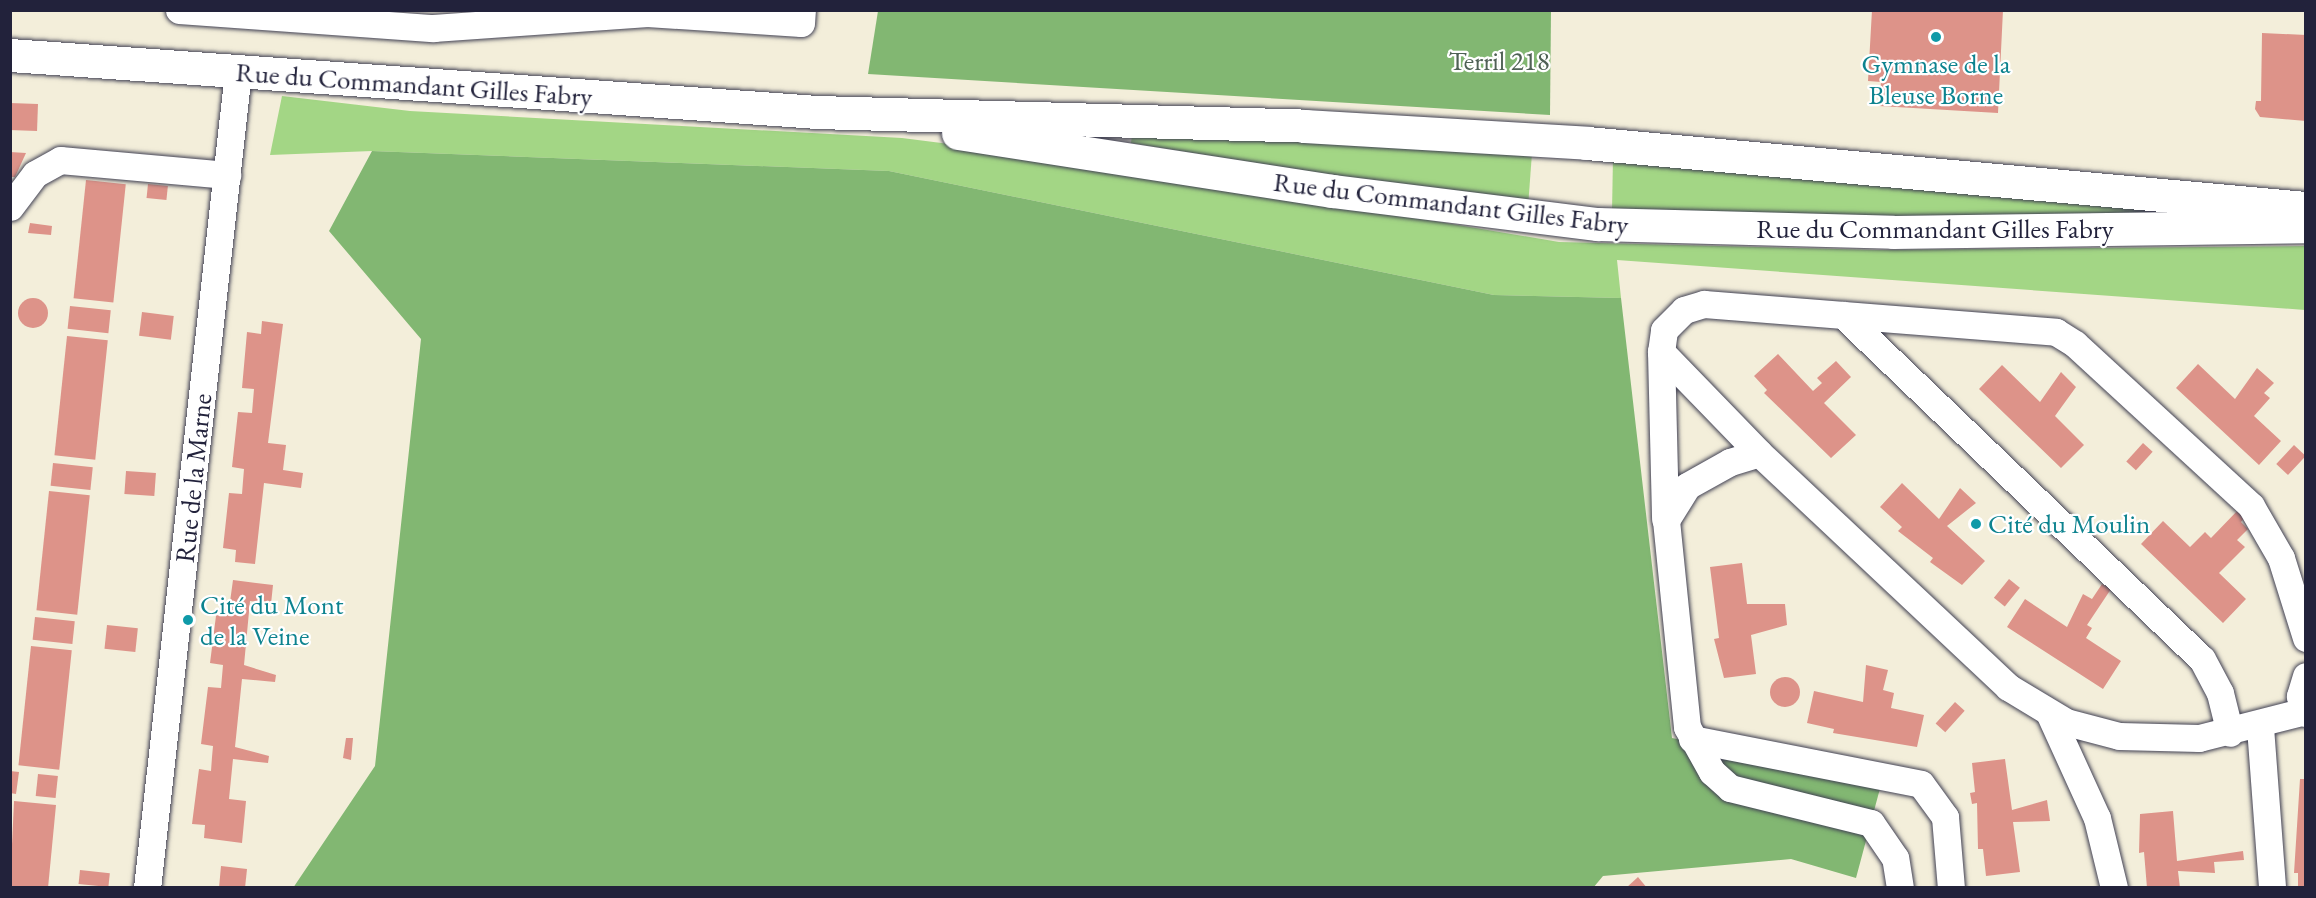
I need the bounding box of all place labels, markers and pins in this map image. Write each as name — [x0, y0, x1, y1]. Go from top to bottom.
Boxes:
marker: Gymnase de la Bleuse Borne — [1929, 30, 1943, 44]
place label: Gymnase de la Bleuse Borne — [1861, 47, 2011, 110]
place label: Cité du Moulin — [1988, 508, 2150, 540]
marker: Cité du Moulin — [1969, 517, 1983, 531]
place label: Cité du Mont de la Veine — [200, 588, 343, 651]
marker: Cité du Mont de la Veine — [181, 613, 195, 627]

